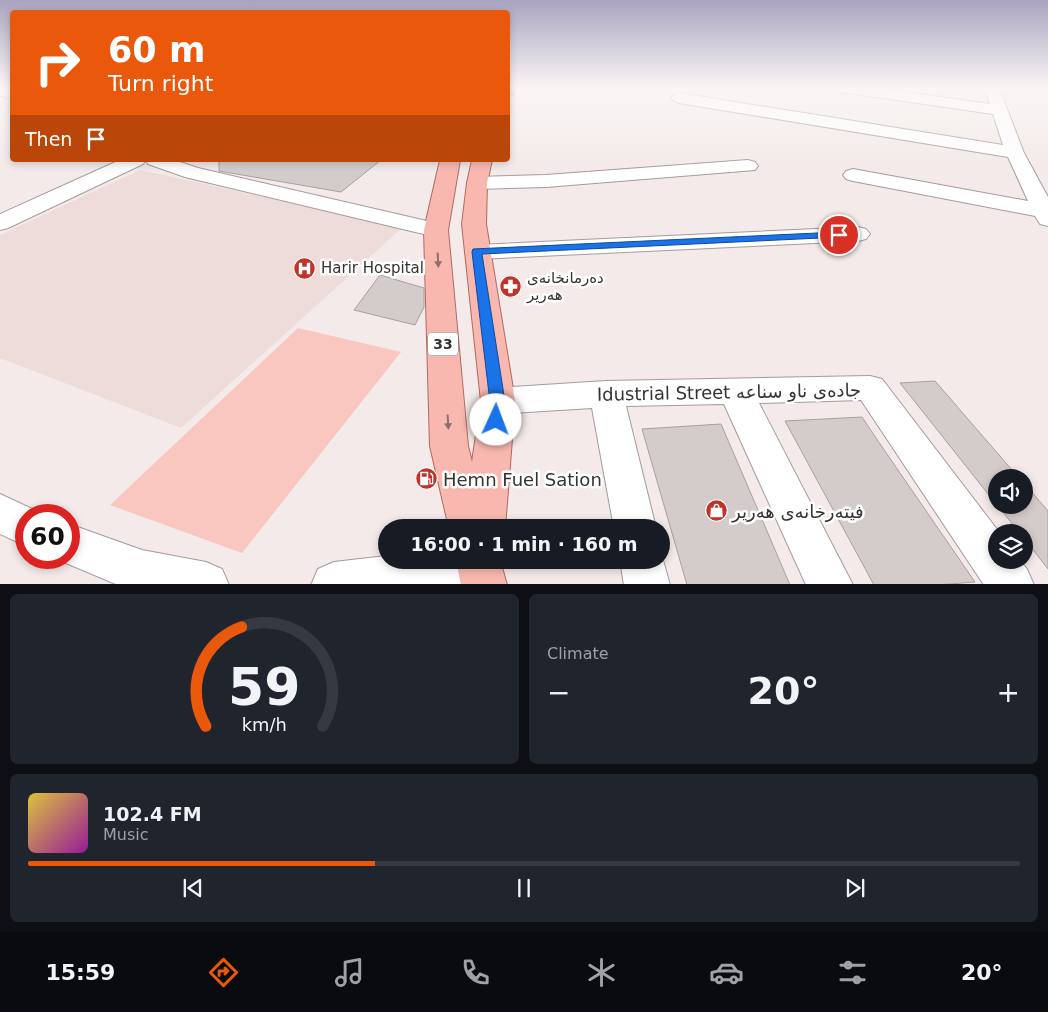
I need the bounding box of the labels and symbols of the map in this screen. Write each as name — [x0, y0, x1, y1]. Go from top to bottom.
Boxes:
pin — [818, 214, 860, 256]
one-way arrow — [434, 252, 442, 268]
hospital icon: ‌Harir Hospital — [293, 256, 317, 280]
place label: ‌Harir Hospital — [321, 259, 424, 277]
place label: دەرمانخانەی هەریر — [526, 269, 604, 304]
pharmacy icon: دەرمانخانەی هەریر — [499, 275, 523, 299]
road number: 33 — [428, 332, 458, 356]
street label: Idustrial Street جادەی ناو سناعە — [597, 379, 861, 406]
position arrow — [469, 393, 521, 445]
one-way arrow — [444, 414, 452, 430]
fuel station icon: Hemn Fuel Sation — [415, 467, 439, 491]
place label: Hemn Fuel Sation — [443, 469, 602, 490]
shop icon: فیتەرخانەی هەریر — [704, 499, 728, 523]
place label: فیتەرخانەی هەریر — [731, 501, 864, 523]
speed limit sign: 60 — [15, 504, 80, 569]

